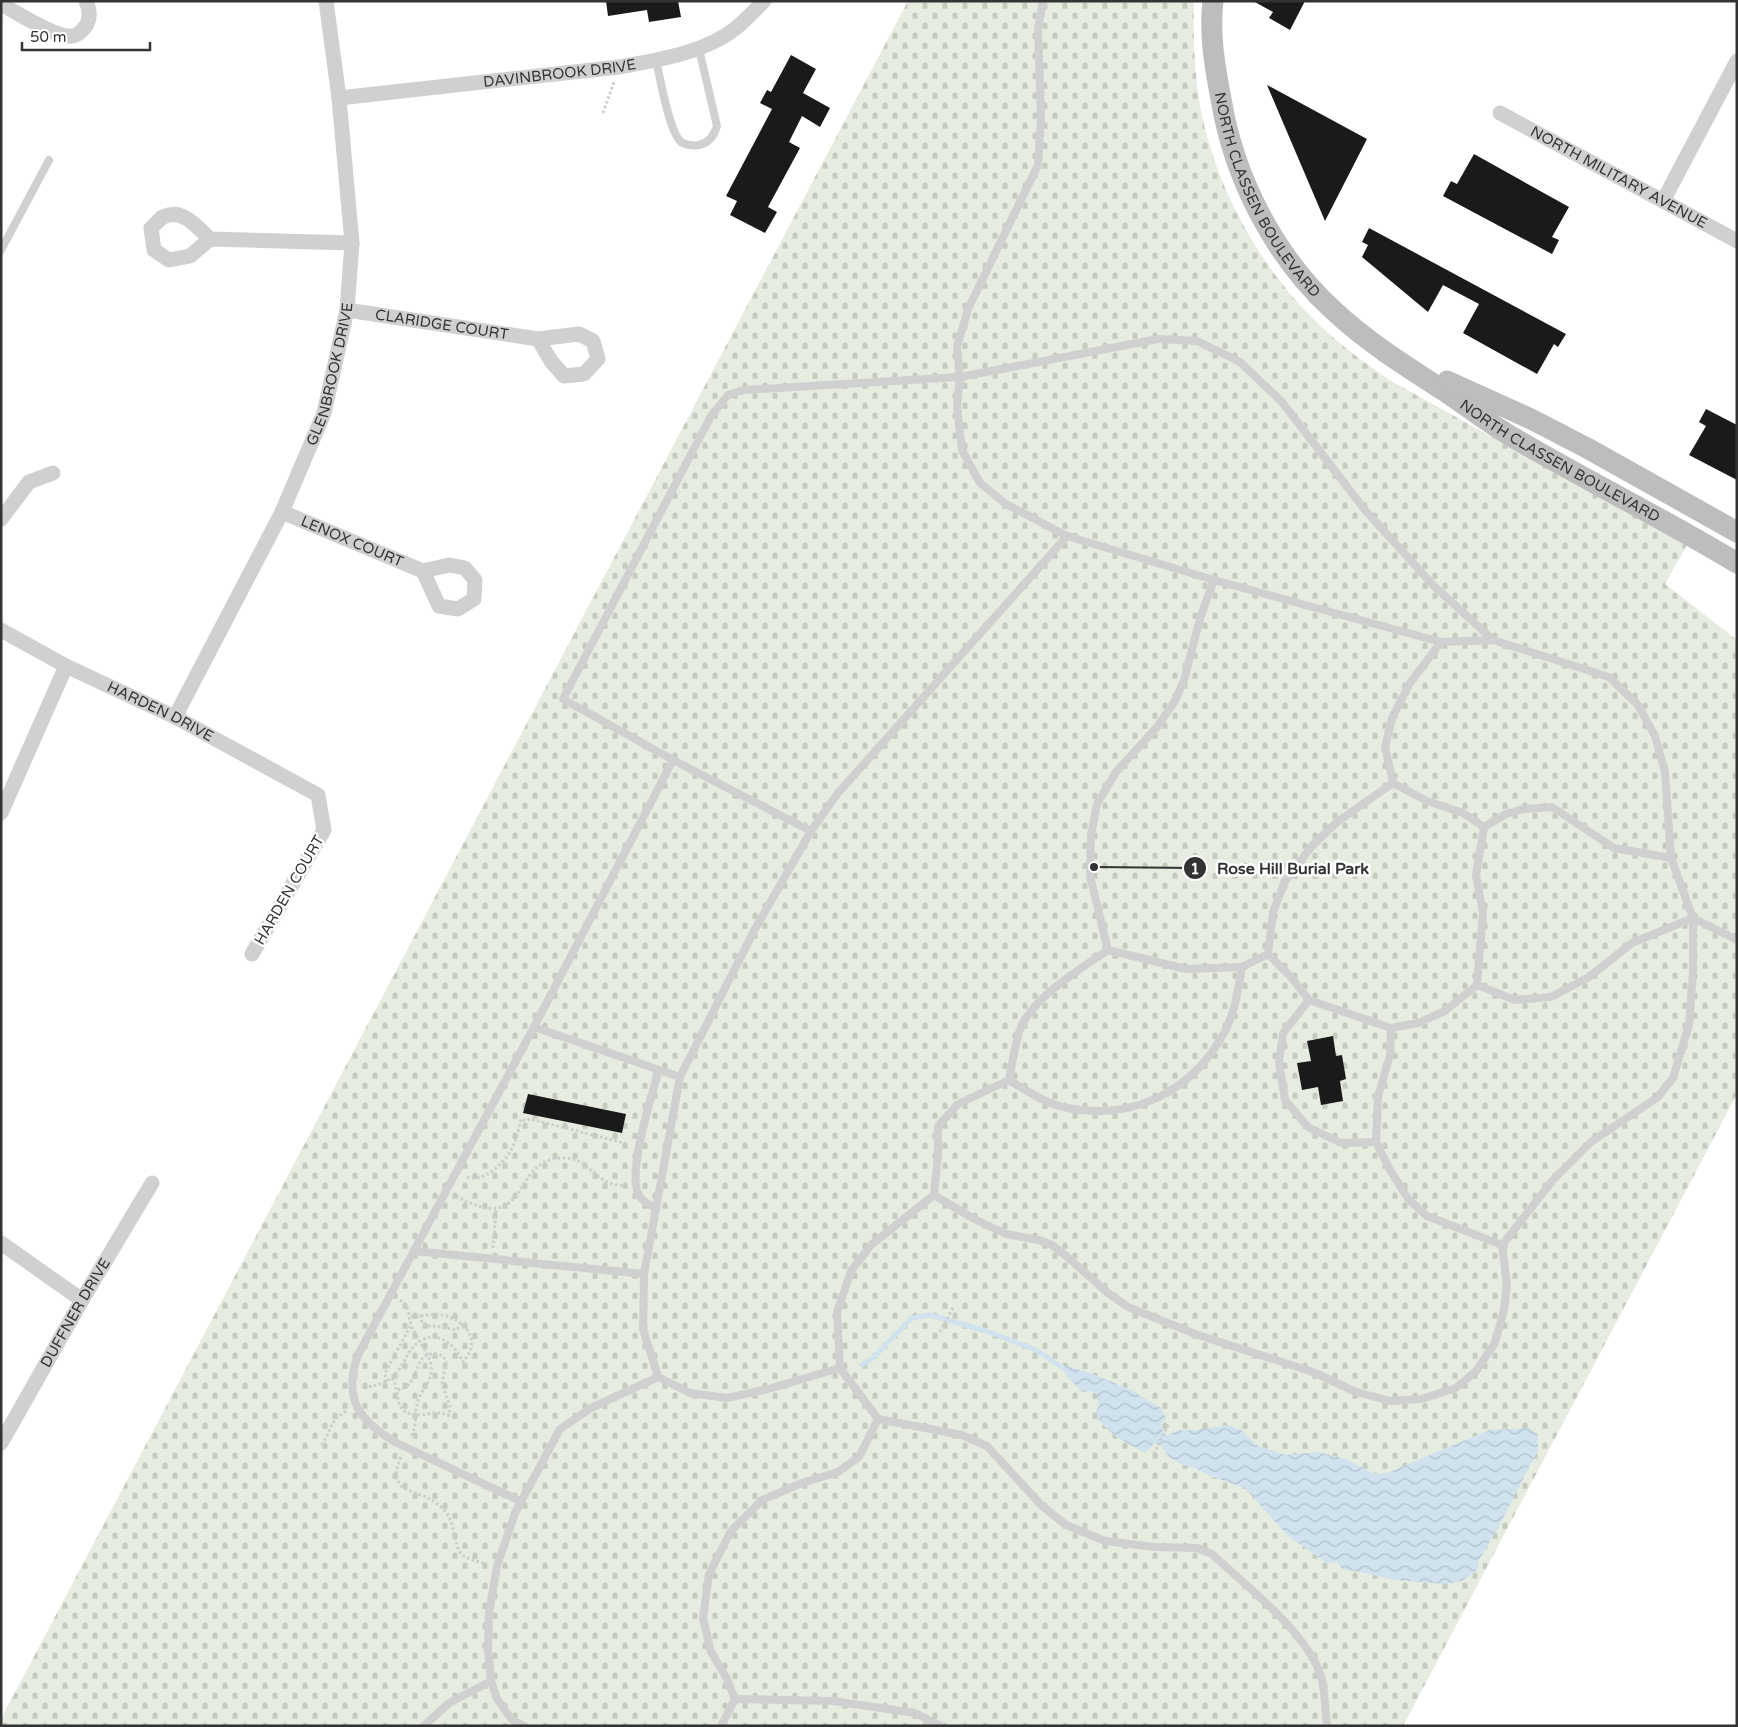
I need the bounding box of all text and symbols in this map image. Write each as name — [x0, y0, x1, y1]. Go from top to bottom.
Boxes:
scale bar — [22, 20, 150, 52]
text: 50 m — [30, 28, 67, 46]
street label: DAVINBROOK DRIVE — [482, 55, 637, 91]
street label: NORTH CLASSEN BOULEVARD — [1211, 91, 1324, 301]
street label: NORTH MILITARY AVENUE — [1527, 122, 1710, 232]
street label: GLENBROOK DRIVE — [302, 302, 357, 448]
street label: CLARIDGE COURT — [374, 305, 510, 343]
street label: NORTH CLASSEN BOULEVARD — [1456, 396, 1663, 526]
street label: LENOX COURT — [298, 512, 406, 571]
street label: HARDEN DRIVE — [104, 678, 217, 745]
street label: HARDEN COURT — [250, 832, 328, 948]
callout: Rose Hill Burial Park — [1182, 853, 1380, 884]
text: Rose Hill Burial Park — [1217, 859, 1369, 879]
text: 1 — [1190, 860, 1200, 878]
street label: DUFFNER DRIVE — [37, 1255, 114, 1371]

